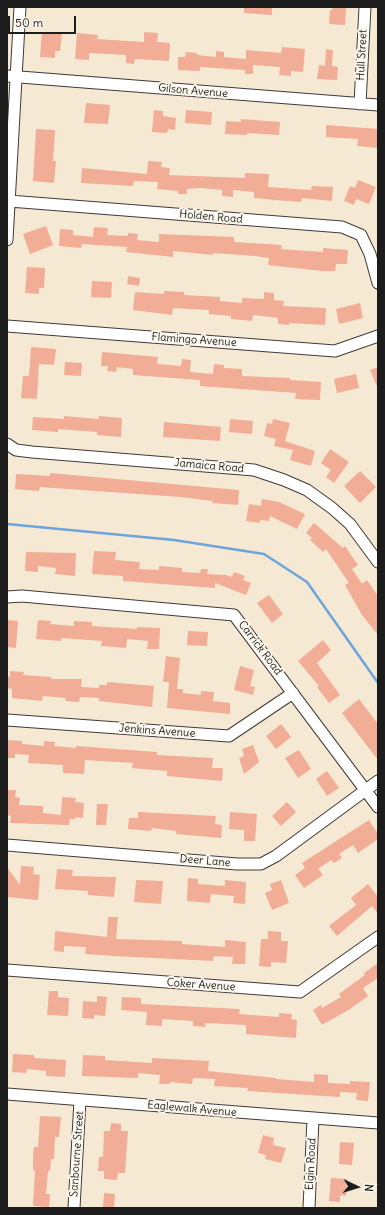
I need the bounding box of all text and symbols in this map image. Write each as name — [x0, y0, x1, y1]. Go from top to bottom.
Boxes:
scale bar — [10, 8, 78, 34]
text: 50 m — [15, 15, 43, 30]
street label: Hull Street — [354, 29, 370, 81]
street label: Gilson Avenue — [158, 81, 228, 101]
street label: Holden Road — [179, 208, 243, 226]
street label: Flamingo Avenue — [151, 330, 237, 350]
street label: Jamaica Road — [173, 456, 245, 476]
street label: Carrick Road — [235, 618, 285, 678]
street label: Jenkins Avenue — [118, 722, 196, 740]
street label: Deer Lane — [179, 852, 231, 870]
street label: Coker Avenue — [166, 976, 236, 994]
street label: Eaglewalk Avenue — [147, 1099, 237, 1119]
street label: Sanbourne Street — [67, 1111, 87, 1197]
street label: Elgin Road — [303, 1138, 319, 1190]
north arrow — [337, 1167, 377, 1207]
text: N — [362, 1184, 376, 1192]

